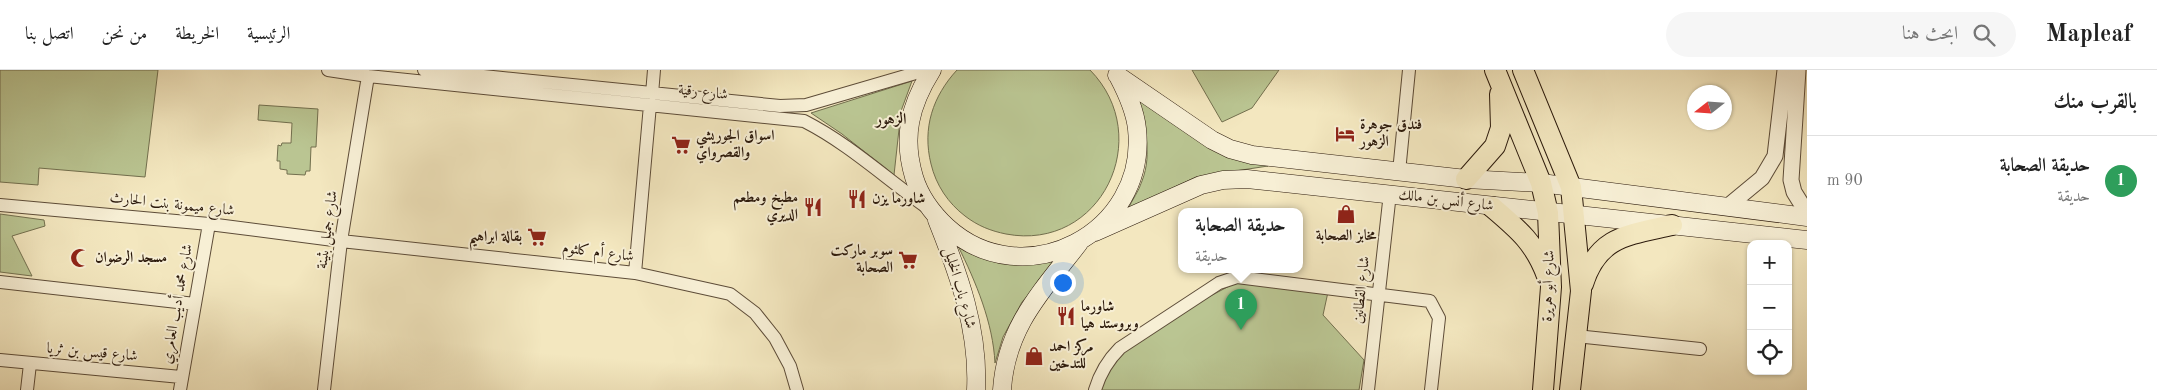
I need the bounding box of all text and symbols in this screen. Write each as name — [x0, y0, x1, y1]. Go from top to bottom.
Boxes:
search box — [1666, 12, 2016, 57]
icon: search — [1970, 21, 1998, 49]
text: Mapleaf — [2046, 23, 2132, 47]
text: اتصل بنا — [25, 25, 74, 43]
text: من نحن — [102, 25, 147, 43]
text: الخريطة — [175, 25, 219, 43]
text: الرئيسية — [247, 25, 290, 43]
text: ابحث هنا — [1902, 25, 1958, 44]
street label: شارع رقية — [677, 83, 729, 107]
north arrow — [1687, 85, 1732, 130]
text: بالقرب منك — [2054, 92, 2137, 113]
district label: الزهور — [874, 111, 906, 129]
place label: فندق جوهرة الزهور — [1358, 118, 1422, 150]
hotel icon: فندق جوهرة الزهور — [1334, 123, 1356, 145]
place label: اسواق الجوريشي والقصرواي — [696, 128, 774, 164]
supermarket icon: اسواق الجوريشي والقصرواي — [670, 134, 692, 156]
text: حديقة الصحابة — [2000, 157, 2090, 176]
text: 90 m — [1827, 173, 1863, 189]
text: 1 — [2116, 173, 2126, 189]
street label: شارع أنس بن مالك — [1397, 183, 1495, 218]
restaurant icon: شاورما يزن — [846, 188, 868, 210]
text: حديقة — [2058, 189, 2090, 205]
street label: شارع جميل بثينة — [314, 190, 345, 271]
street label: شارع ميمونة بنت الحارث — [109, 191, 235, 223]
place label: مطبخ ومطعم الديري — [733, 191, 798, 226]
place label: شاورما يزن — [872, 191, 925, 207]
restaurant icon: مطبخ ومطعم الديري — [802, 196, 824, 218]
shop icon: مخابز الصحابة — [1335, 203, 1357, 225]
popup — [1178, 208, 1303, 273]
text: حديقة الصحابة — [1195, 217, 1286, 236]
supermarket icon: بقالة ابراهيم — [526, 226, 548, 248]
place label: مخابز الصحابة — [1316, 228, 1377, 244]
place label: بقالة ابراهيم — [469, 229, 522, 251]
street label: شارع أم كلثوم — [561, 236, 635, 269]
map controls — [1747, 240, 1792, 375]
button: + — [1747, 240, 1792, 285]
street label: شارع محمد أديب العامري — [155, 242, 200, 366]
place label: سوبر ماركت الصحابة — [830, 243, 893, 276]
street label: شارع باب الخليل — [936, 246, 978, 331]
mosque icon: مسجد الرضوان — [69, 247, 91, 269]
supermarket icon: سوبر ماركت الصحابة — [897, 249, 919, 271]
text: حديقة — [1195, 249, 1228, 265]
place label: مسجد الرضوان — [95, 250, 167, 266]
street label: شارع أبو هريرة — [1535, 250, 1562, 322]
street label: شارع القطانين — [1351, 256, 1377, 325]
your location — [1050, 270, 1076, 296]
button: − — [1747, 285, 1792, 330]
pin: 1 — [1225, 289, 1257, 330]
place label: شاورما وبروستد هيا — [1081, 299, 1139, 332]
restaurant icon: شاورما وبروستد هيا — [1055, 305, 1077, 327]
button: locate — [1747, 330, 1792, 375]
place label: مركز احمد للتدخين — [1049, 338, 1094, 372]
street label: شارع قيس بن ثريا — [46, 342, 138, 368]
shop icon: مركز احمد للتدخين — [1023, 345, 1045, 367]

